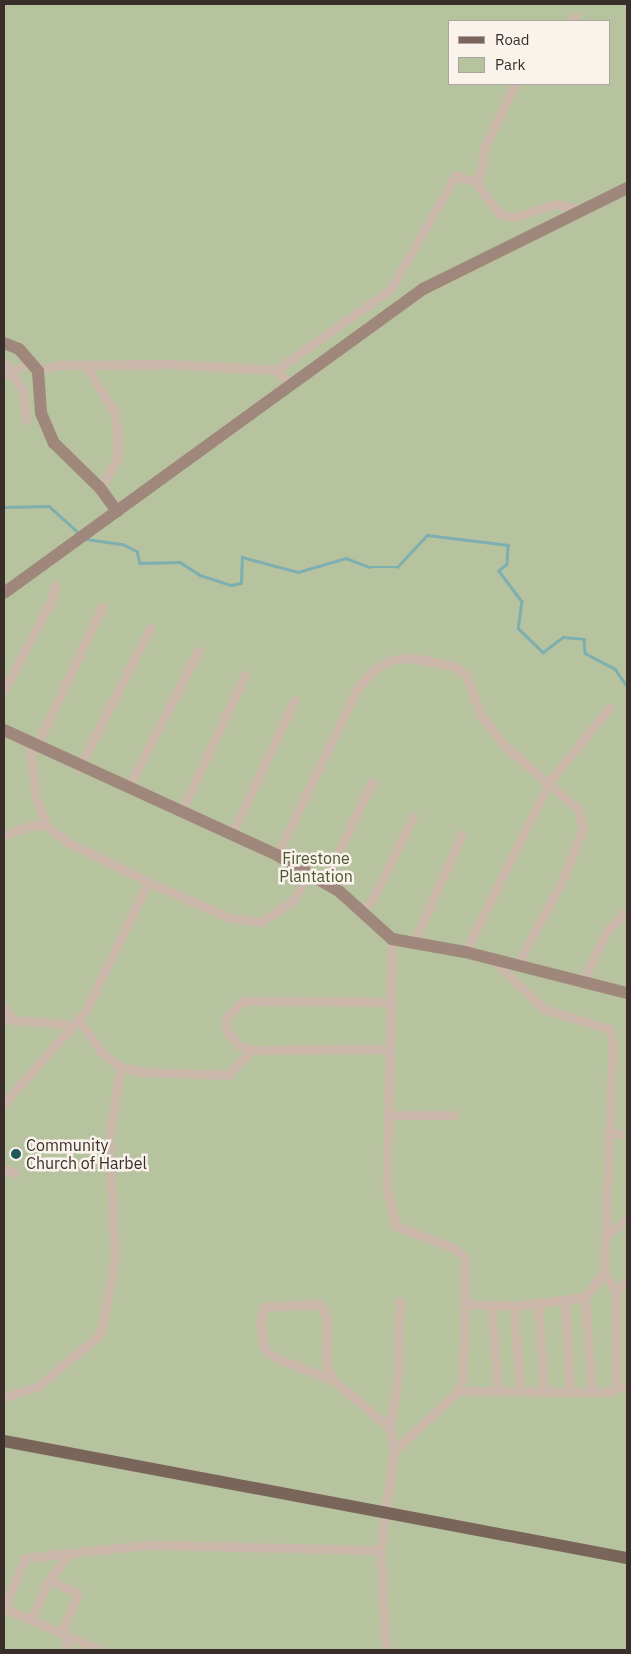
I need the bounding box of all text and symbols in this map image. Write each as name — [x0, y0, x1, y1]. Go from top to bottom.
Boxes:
legend — [448, 20, 611, 85]
text: Road — [495, 30, 530, 49]
text: Park — [495, 55, 525, 74]
park label: Firestone Plantation — [279, 848, 353, 886]
place label: Community Church of Harbel — [26, 1135, 147, 1173]
marker: Community Church of Harbel — [10, 1148, 22, 1160]

